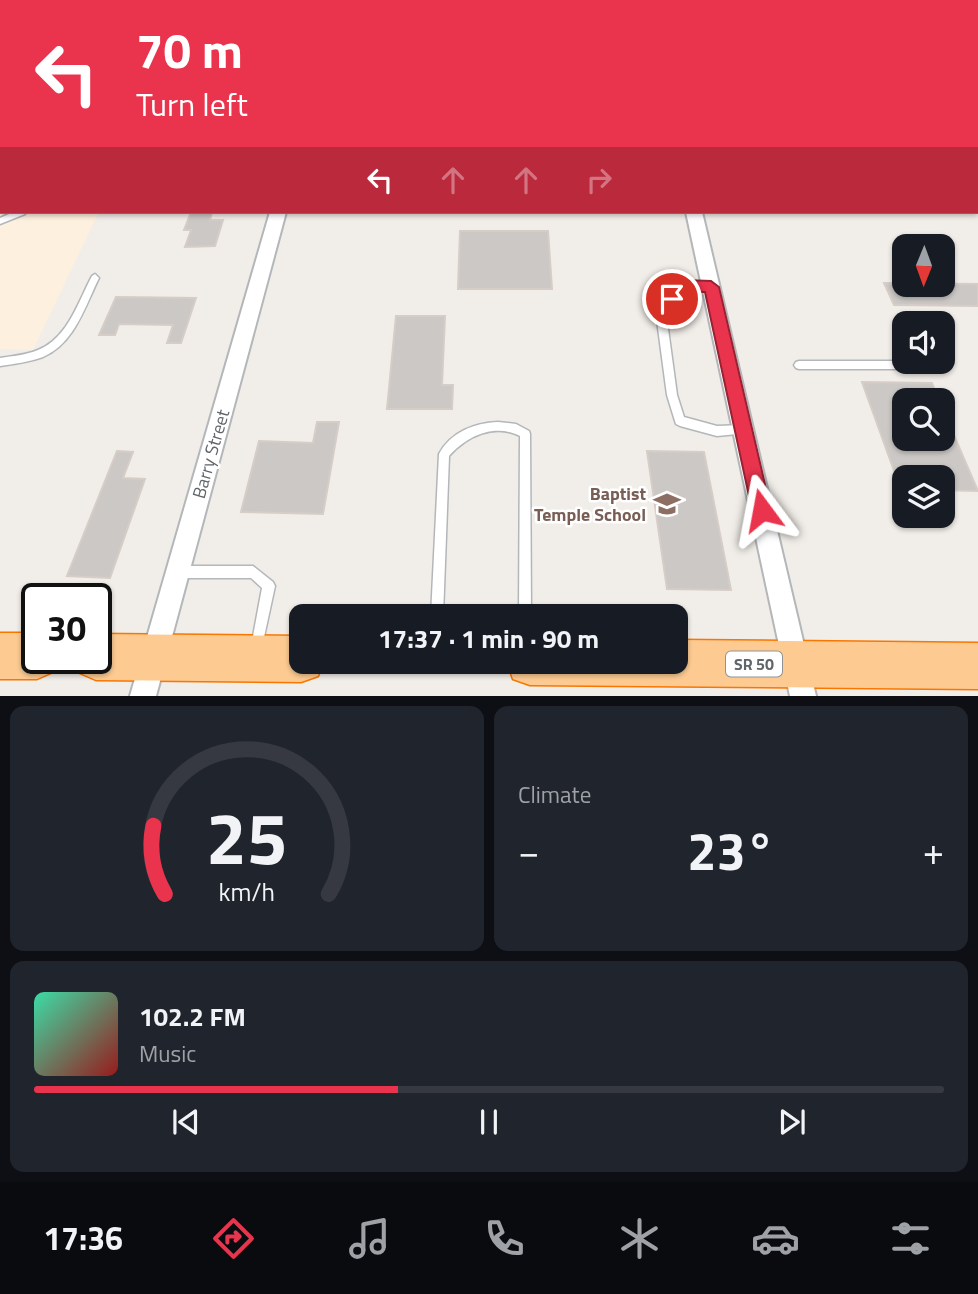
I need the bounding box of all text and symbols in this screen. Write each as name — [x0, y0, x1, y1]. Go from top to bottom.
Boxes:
text: 70 m — [136, 12, 243, 87]
icon: left — [21, 28, 112, 119]
text: Turn left — [136, 80, 248, 128]
icon: left — [361, 161, 399, 199]
icon: ahead — [434, 161, 472, 199]
icon: ahead — [507, 161, 545, 199]
icon: right — [580, 161, 618, 199]
north arrow — [892, 234, 956, 298]
map controls — [892, 234, 955, 528]
pin — [642, 269, 702, 329]
icon: arrive — [653, 280, 691, 318]
button: sound — [892, 311, 955, 374]
button: search — [892, 388, 955, 451]
street label: Barry Street — [185, 405, 236, 502]
button: layers — [892, 465, 955, 528]
position arrow — [725, 473, 799, 547]
place label: Baptist Temple School — [534, 480, 646, 528]
school or university icon: Baptist Temple School — [652, 489, 682, 519]
speed limit sign: 30 — [21, 583, 112, 674]
text: 17:37 · 1 min · 90 m — [378, 619, 599, 658]
road number: SR 50 — [726, 652, 782, 677]
text: Climate — [518, 777, 591, 812]
text: 25 — [206, 783, 288, 893]
text: 23° — [687, 811, 775, 890]
text: − — [518, 822, 539, 880]
text: + — [923, 822, 944, 880]
text: km/h — [219, 873, 275, 911]
text: 102.2 FM — [139, 997, 246, 1036]
text: Music — [139, 1036, 196, 1071]
icon: previous — [167, 1103, 205, 1141]
icon: pause — [470, 1103, 508, 1141]
icon: next — [773, 1103, 811, 1141]
text: 17:36 — [43, 1214, 123, 1262]
icon: directions — [209, 1214, 258, 1263]
icon: music — [345, 1214, 394, 1263]
icon: phone — [480, 1214, 529, 1263]
icon: climate — [615, 1214, 664, 1263]
icon: car — [751, 1214, 800, 1263]
icon: filters — [886, 1214, 935, 1263]

